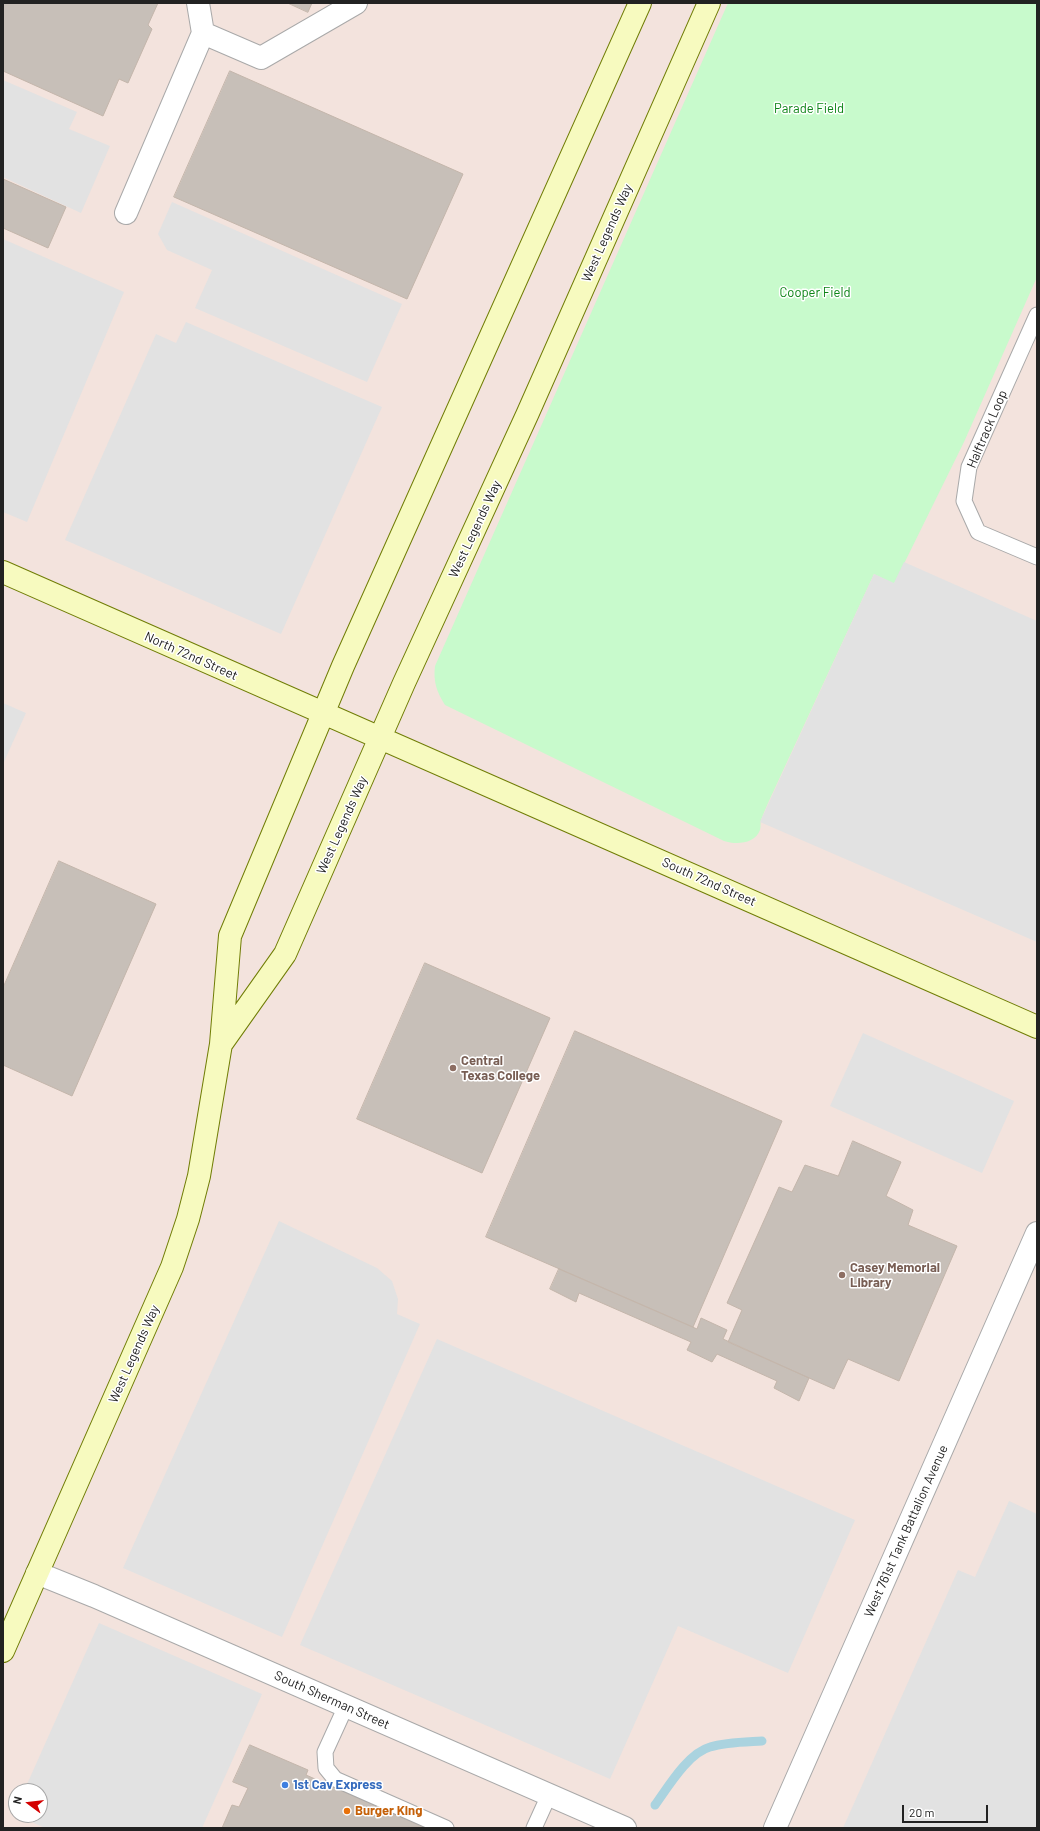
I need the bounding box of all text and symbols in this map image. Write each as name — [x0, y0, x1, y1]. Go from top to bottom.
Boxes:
park label: Parade Field — [774, 101, 844, 117]
street label: West Legends Way — [578, 182, 636, 284]
park label: Cooper Field — [779, 285, 851, 301]
street label: Halftrack Loop — [964, 388, 1010, 470]
street label: West Legends Way — [446, 478, 504, 580]
street label: North 72nd Street — [142, 628, 240, 684]
street label: West Legends Way — [313, 774, 371, 876]
street label: South 72nd Street — [660, 854, 758, 910]
place label: Central Texas College — [461, 1053, 540, 1084]
marker: Central Texas College — [448, 1063, 458, 1073]
place label: Casey Memorial Library — [850, 1260, 940, 1291]
marker: Casey Memorial Library — [837, 1270, 847, 1280]
street label: West Legends Way — [105, 1303, 163, 1405]
street label: West 761st Tank Battalion Avenue — [861, 1442, 951, 1620]
street label: South Sherman Street — [272, 1668, 392, 1732]
place label: 1st Cav Express — [293, 1777, 382, 1793]
marker: 1st Cav Express — [280, 1780, 290, 1790]
north arrow — [8, 1783, 48, 1823]
text: N — [10, 1795, 24, 1805]
scale bar — [904, 1797, 990, 1823]
place label: Burger King — [355, 1803, 422, 1819]
text: 20 m — [909, 1805, 935, 1819]
marker: Burger King — [342, 1806, 352, 1816]

